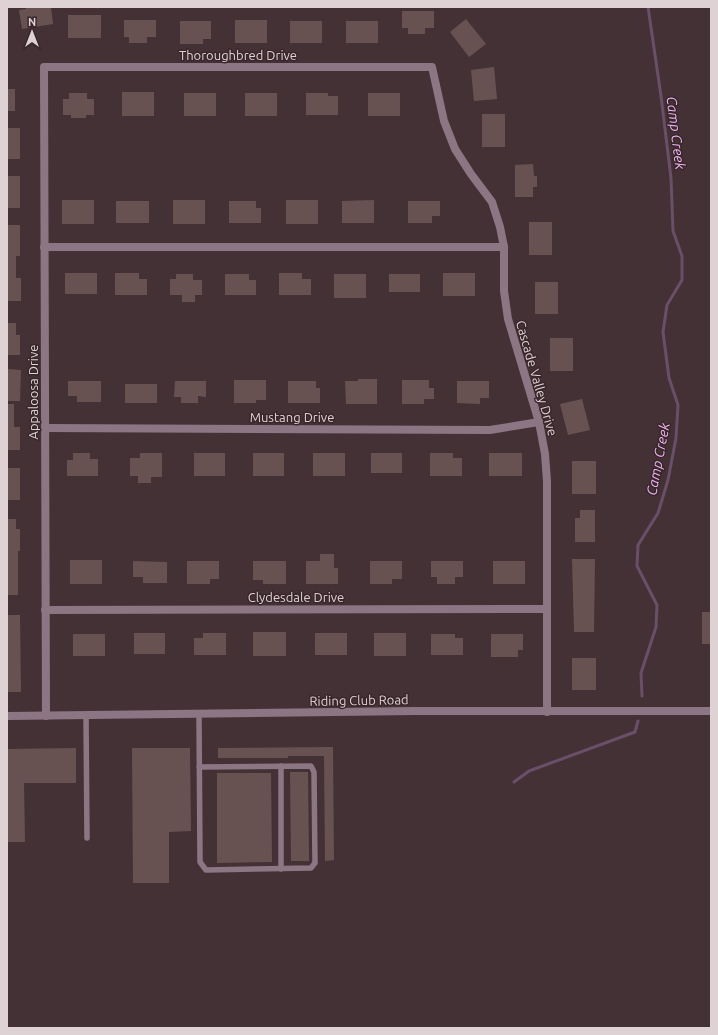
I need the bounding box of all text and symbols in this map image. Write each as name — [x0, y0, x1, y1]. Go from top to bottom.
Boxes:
north arrow — [12, 12, 52, 52]
text: N — [28, 16, 36, 28]
street label: Thoroughbred Drive — [179, 48, 297, 62]
water label: Camp Creek — [664, 95, 689, 171]
street label: Cascade Valley Drive — [514, 319, 560, 437]
street label: Appaloosa Drive — [26, 345, 40, 440]
street label: Mustang Drive — [250, 410, 334, 424]
water label: Camp Creek — [643, 421, 673, 497]
street label: Clydesdale Drive — [248, 590, 344, 604]
street label: Riding Club Road — [309, 692, 409, 708]

